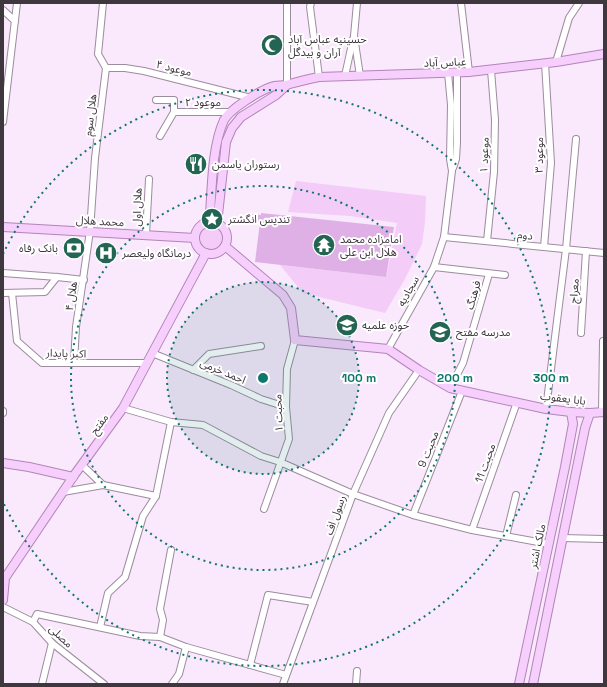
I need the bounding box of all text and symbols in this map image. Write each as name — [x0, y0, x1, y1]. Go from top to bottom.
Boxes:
mosque icon: حسینیه عباس آباد آران و بیدگل — [259, 32, 285, 58]
place label: حسینیه عباس آباد آران و بیدگل — [288, 32, 367, 59]
street label: عباس آباد — [423, 54, 467, 70]
street label: موعود ۴ — [155, 57, 193, 79]
street label: هلال سوم — [80, 93, 101, 137]
street label: موعود ۲ — [185, 95, 221, 109]
street label: موعود ۱ — [476, 137, 492, 173]
street label: موعود ۳ — [532, 137, 546, 173]
restaurant icon: رستوران یاسمن — [183, 151, 209, 177]
place label: رستوران یاسمن — [212, 157, 280, 171]
street label: هلال اول — [129, 187, 145, 227]
place icon: تندیس انگشتر — [199, 206, 225, 232]
place label: تندیس انگشتر — [227, 212, 290, 226]
street label: محمد هلال — [75, 213, 125, 229]
street label: دوم — [517, 227, 533, 244]
temple icon: امامزاده محمد هلال ابن علی — [311, 232, 337, 258]
place label: امامزاده محمد هلال ابن علی — [340, 232, 402, 259]
bank icon: بانک رفاه — [61, 235, 87, 261]
hospital icon: درمانگاه ولیعصر — [93, 240, 119, 266]
place label: بانک رفاه — [19, 241, 58, 255]
place label: درمانگاه ولیعصر — [121, 246, 191, 260]
street label: سجادیه — [394, 273, 422, 309]
street label: معراج — [566, 278, 583, 304]
street label: فرهنگ — [462, 279, 484, 311]
street label: هلال ۴ — [62, 280, 80, 312]
school or university icon: حوزه علمیه — [334, 312, 360, 338]
place label: حوزه علمیه — [362, 318, 410, 332]
school or university icon: مدرسه مفتح — [427, 319, 453, 345]
place label: مدرسه مفتح — [456, 325, 511, 340]
street label: اکبر پایدار — [45, 345, 86, 362]
street label: احمد خرمی — [198, 355, 248, 387]
text: 100 m — [342, 370, 376, 386]
text: 200 m — [437, 370, 473, 386]
text: 300 m — [533, 370, 569, 386]
centre of rings — [256, 371, 270, 385]
street label: بابا یعقوب — [539, 388, 587, 408]
street label: محبت ۱ — [270, 394, 286, 432]
street label: مفتح — [87, 411, 112, 438]
street label: محبت 9 — [414, 428, 442, 469]
street label: محبت 11 — [471, 441, 499, 484]
street label: رسول اف — [321, 493, 349, 537]
street label: مالک اشتر — [525, 522, 549, 570]
street label: مصلی — [46, 621, 76, 651]

